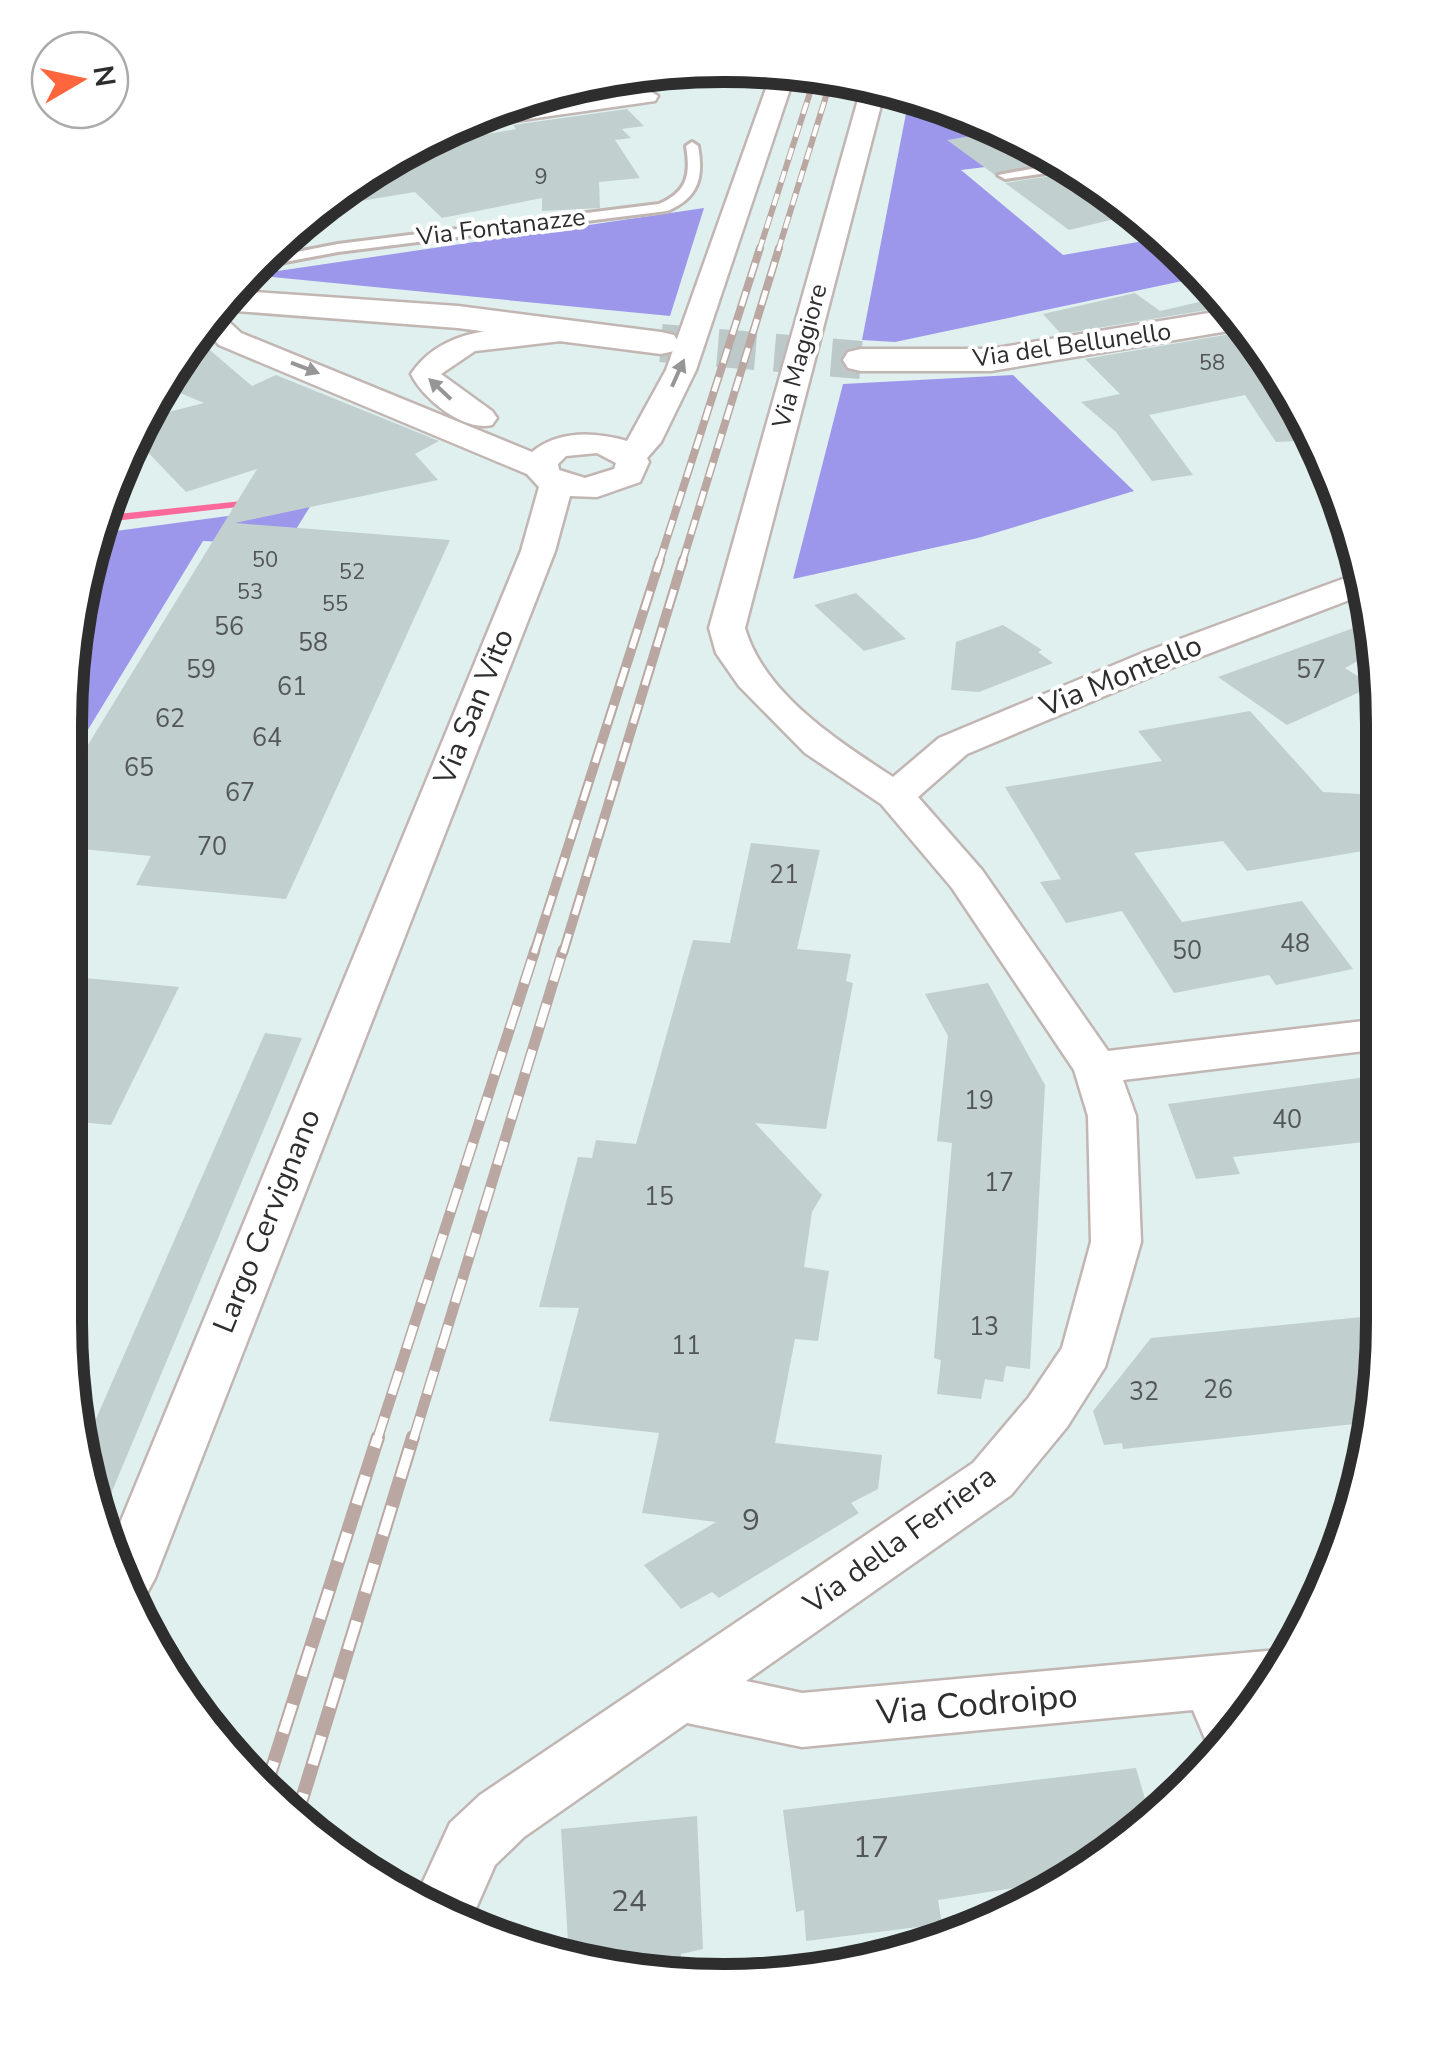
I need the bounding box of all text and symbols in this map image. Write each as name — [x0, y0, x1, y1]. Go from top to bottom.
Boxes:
north arrow — [30, 30, 130, 130]
text: N — [83, 63, 124, 90]
house number: 9 — [534, 162, 548, 192]
street label: Via Fontanazze — [414, 200, 587, 254]
street label: Via Maggiore — [764, 280, 836, 433]
street label: Via del Bellunello — [970, 314, 1173, 376]
house number: 58 — [1199, 348, 1225, 378]
one-way arrow — [670, 358, 686, 388]
one-way arrow — [291, 361, 321, 376]
one-way arrow — [429, 378, 453, 401]
house number: 50 — [252, 545, 278, 575]
house number: 52 — [339, 557, 365, 587]
house number: 53 — [237, 577, 263, 607]
house number: 55 — [322, 589, 348, 619]
house number: 56 — [214, 610, 244, 644]
street label: Via San Vito — [424, 623, 524, 792]
street label: Via Montello — [1033, 625, 1208, 727]
house number: 58 — [298, 626, 328, 660]
house number: 59 — [186, 653, 216, 687]
house number: 57 — [1296, 653, 1326, 687]
house number: 61 — [277, 670, 307, 704]
house number: 62 — [155, 702, 185, 736]
house number: 64 — [252, 721, 282, 755]
house number: 65 — [124, 751, 154, 785]
house number: 67 — [225, 776, 255, 810]
house number: 70 — [197, 830, 227, 864]
house number: 21 — [769, 858, 799, 892]
house number: 48 — [1280, 927, 1310, 961]
house number: 50 — [1172, 934, 1202, 968]
house number: 19 — [964, 1084, 994, 1118]
street label: Largo Cervignano — [203, 1103, 331, 1339]
house number: 40 — [1272, 1103, 1302, 1137]
house number: 17 — [984, 1166, 1014, 1200]
house number: 15 — [644, 1180, 674, 1214]
house number: 13 — [969, 1310, 999, 1344]
house number: 11 — [671, 1329, 701, 1363]
house number: 26 — [1203, 1373, 1233, 1407]
house number: 32 — [1129, 1375, 1159, 1409]
street label: Via della Ferriera — [795, 1456, 1005, 1624]
house number: 9 — [742, 1500, 760, 1541]
street label: Via Codroipo — [873, 1672, 1080, 1736]
house number: 17 — [853, 1827, 889, 1868]
house number: 24 — [611, 1881, 647, 1922]

